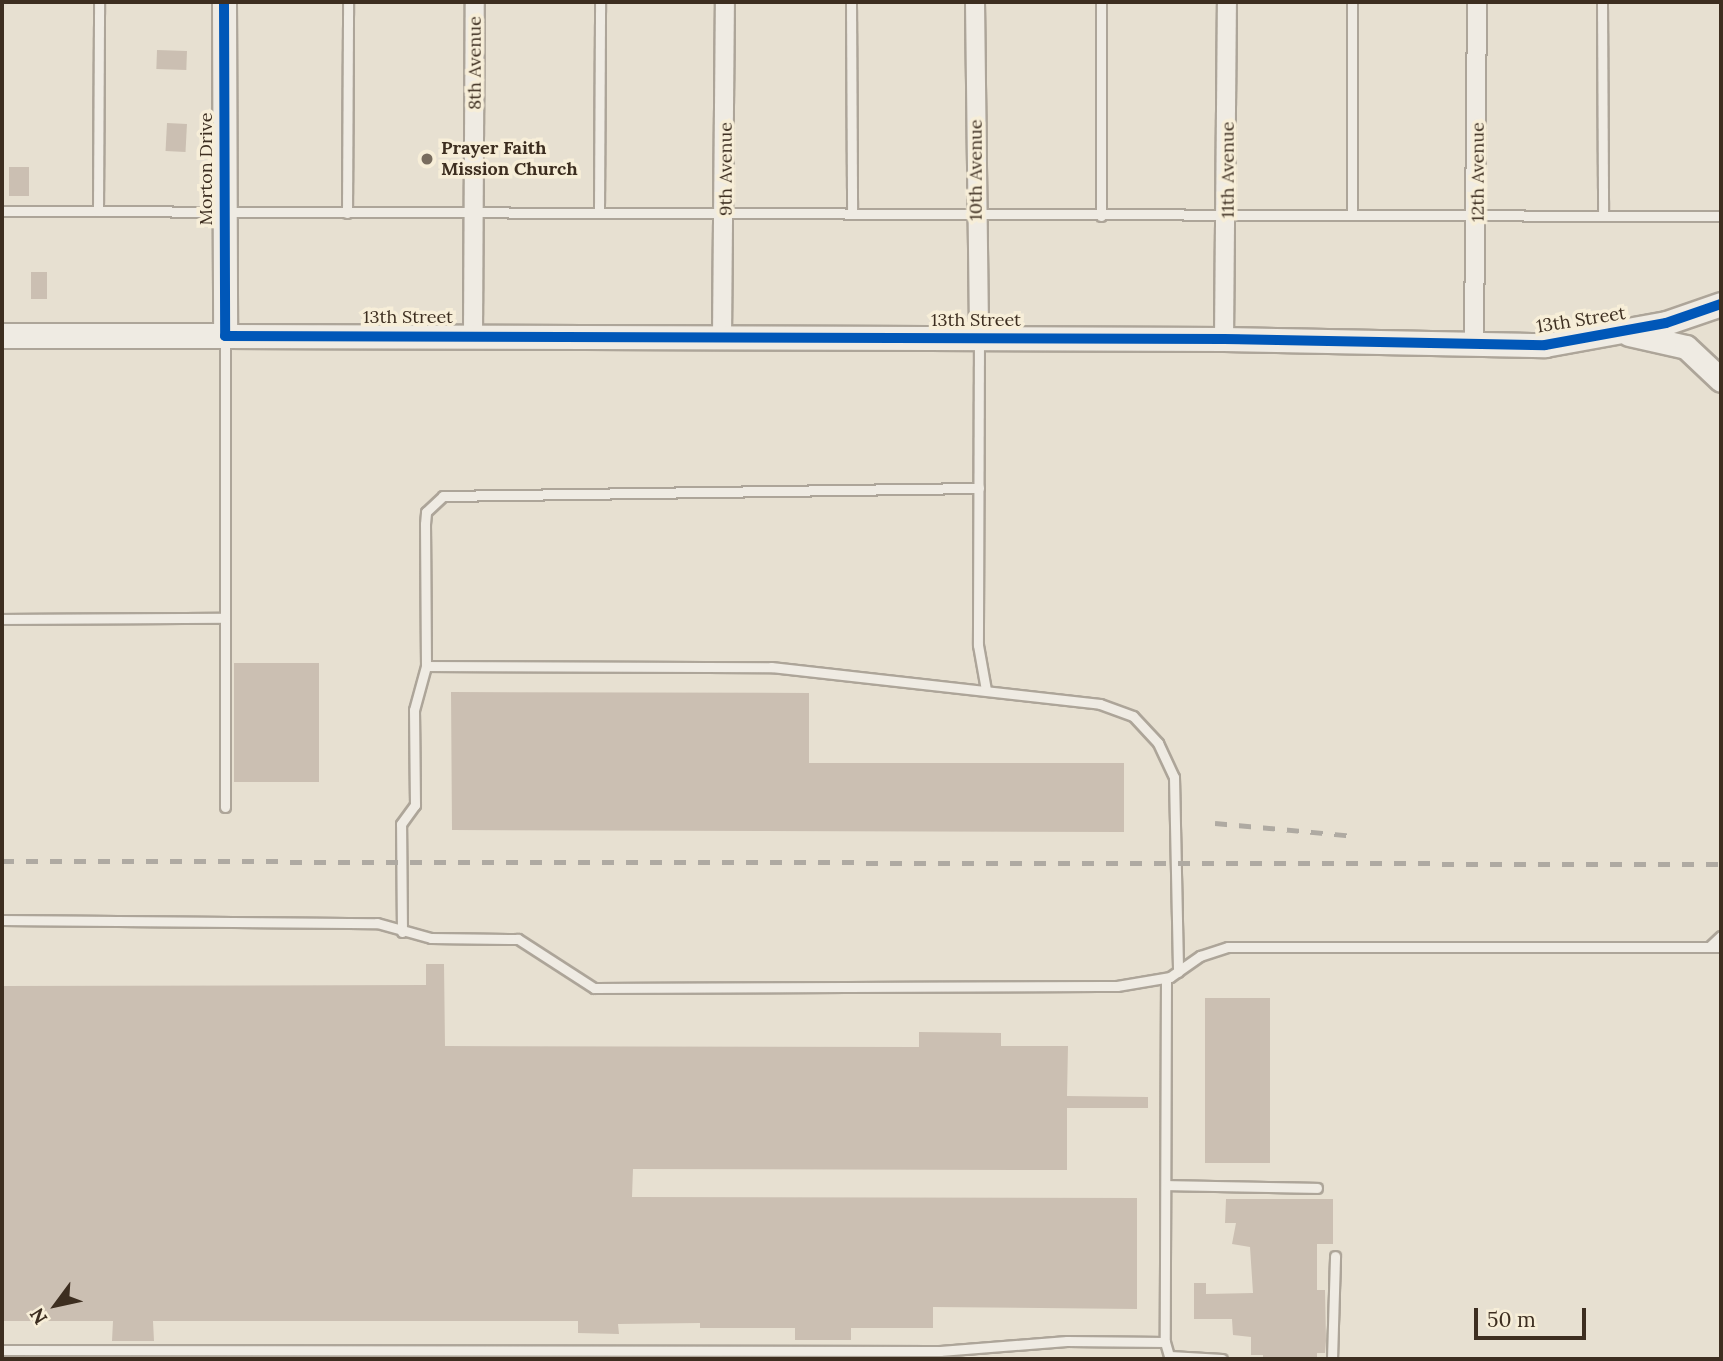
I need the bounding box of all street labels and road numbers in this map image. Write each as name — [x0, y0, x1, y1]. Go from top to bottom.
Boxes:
street label: 8th Avenue — [464, 16, 486, 110]
street label: Morton Drive — [195, 112, 217, 226]
street label: 10th Avenue — [965, 119, 987, 221]
street label: 9th Avenue — [715, 122, 737, 216]
street label: 11th Avenue — [1217, 122, 1239, 218]
street label: 12th Avenue — [1467, 122, 1489, 222]
street label: 13th Street — [1535, 302, 1627, 338]
street label: 13th Street — [363, 306, 453, 328]
street label: 13th Street — [931, 309, 1021, 331]

